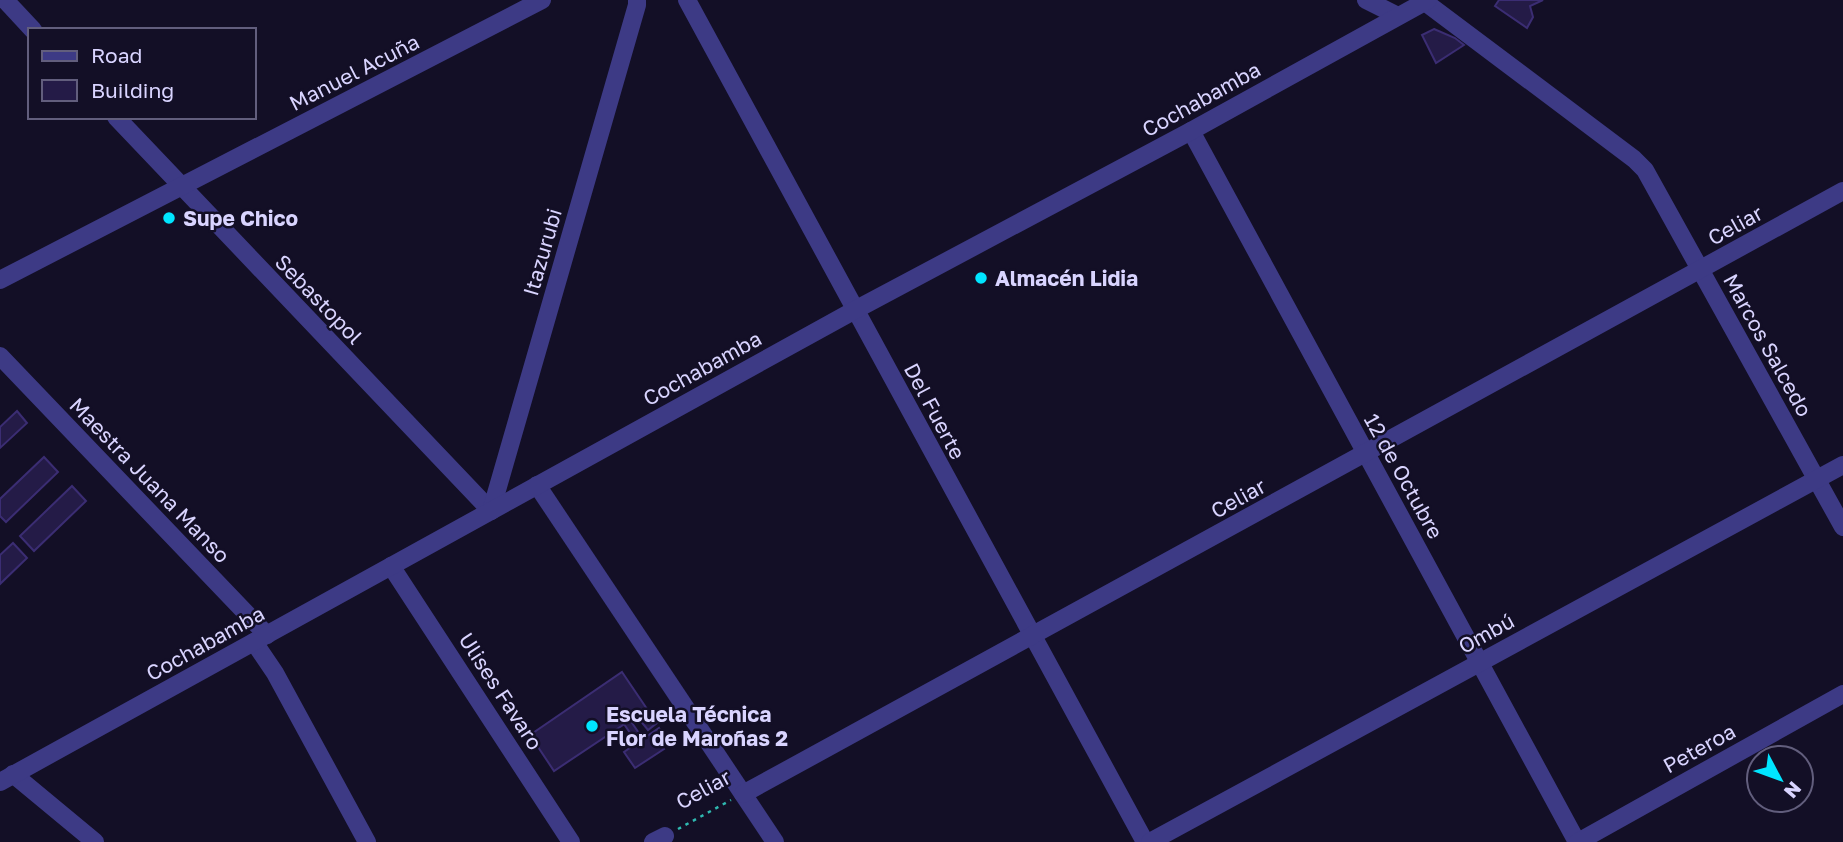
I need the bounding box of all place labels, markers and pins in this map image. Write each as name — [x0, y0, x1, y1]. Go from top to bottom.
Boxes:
place label: Supe Chico — [183, 205, 298, 231]
marker: Supe Chico — [161, 210, 177, 226]
place label: Almacén Lidia — [995, 265, 1138, 291]
marker: Almacén Lidia — [973, 270, 989, 286]
place label: Escuela Técnica Flor de Maroñas 2 — [606, 701, 788, 751]
marker: Escuela Técnica Flor de Maroñas 2 — [584, 718, 600, 734]

